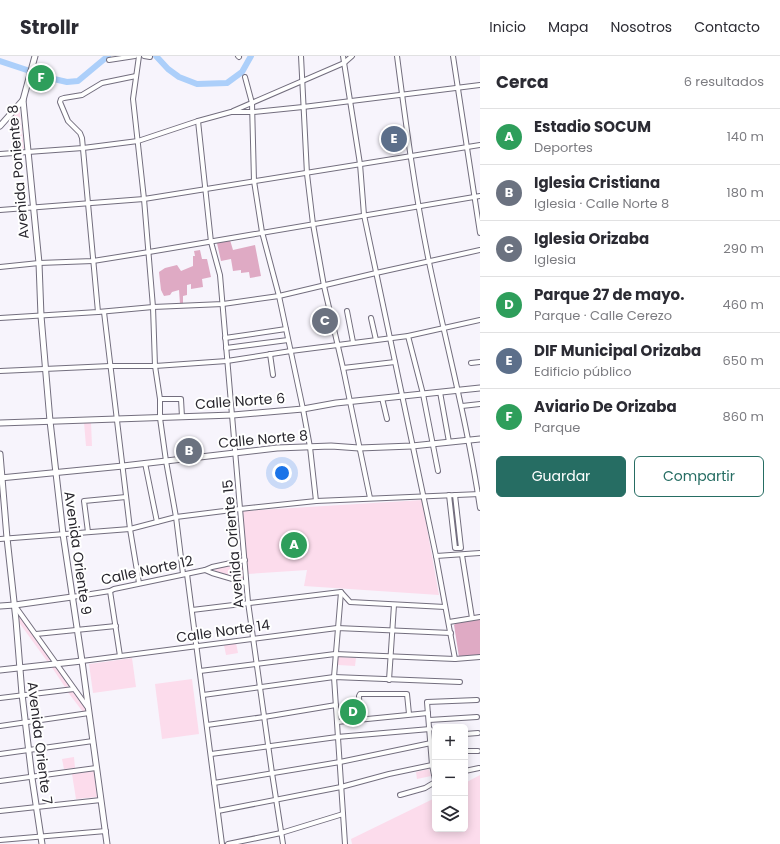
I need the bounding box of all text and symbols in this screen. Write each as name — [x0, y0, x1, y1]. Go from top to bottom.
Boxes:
text: Strollr — [20, 14, 79, 41]
text: Inicio — [489, 17, 526, 37]
text: Mapa — [548, 17, 589, 37]
text: Nosotros — [611, 17, 672, 37]
text: Contacto — [694, 17, 760, 37]
pin: F — [28, 63, 54, 93]
text: Cerca — [496, 70, 549, 94]
text: 6 resultados — [684, 72, 764, 91]
street label: Avenida Poniente 8 — [2, 104, 34, 240]
text: Estadio SOCUM — [534, 116, 651, 137]
pin: E — [381, 124, 407, 154]
text: A — [504, 127, 514, 146]
text: 140 m — [727, 127, 764, 146]
text: Deportes — [534, 138, 593, 157]
text: Iglesia Cristiana — [534, 172, 660, 193]
text: B — [505, 183, 513, 202]
text: 180 m — [727, 183, 764, 202]
text: Iglesia · Calle Norte 8 — [534, 194, 669, 213]
text: Iglesia Orizaba — [534, 228, 649, 249]
text: C — [504, 239, 514, 258]
text: 290 m — [723, 239, 764, 258]
text: Iglesia — [534, 250, 576, 269]
text: Parque 27 de mayo. — [534, 284, 684, 305]
text: D — [504, 295, 514, 314]
text: 460 m — [723, 295, 764, 314]
pin: C — [312, 306, 338, 336]
text: Parque · Calle Cerezo — [534, 306, 672, 325]
text: DIF Municipal Orizaba — [534, 340, 701, 361]
text: E — [505, 351, 513, 370]
text: 650 m — [723, 351, 764, 370]
text: Edificio público — [534, 362, 632, 381]
street label: Calle Norte 6 — [194, 388, 286, 414]
text: Aviario De Orizaba — [534, 396, 677, 417]
text: F — [505, 407, 513, 426]
text: 860 m — [723, 407, 764, 426]
text: Parque — [534, 418, 580, 437]
street label: Calle Norte 8 — [217, 425, 309, 453]
pin: B — [176, 436, 202, 466]
button: Guardar — [496, 456, 626, 497]
button: Compartir — [634, 456, 764, 497]
your location — [272, 463, 292, 483]
street label: Avenida Oriente 15 — [217, 479, 249, 609]
street label: Avenida Oriente 9 — [59, 490, 97, 616]
pin: A — [281, 530, 307, 560]
street label: Calle Norte 12 — [99, 550, 195, 590]
street label: Calle Norte 14 — [175, 615, 271, 647]
street label: Avenida Oriente 7 — [23, 680, 57, 806]
pin: D — [340, 697, 366, 727]
map controls — [432, 724, 468, 832]
button: + — [432, 724, 468, 760]
button: − — [432, 760, 468, 796]
button: layers — [432, 796, 468, 832]

